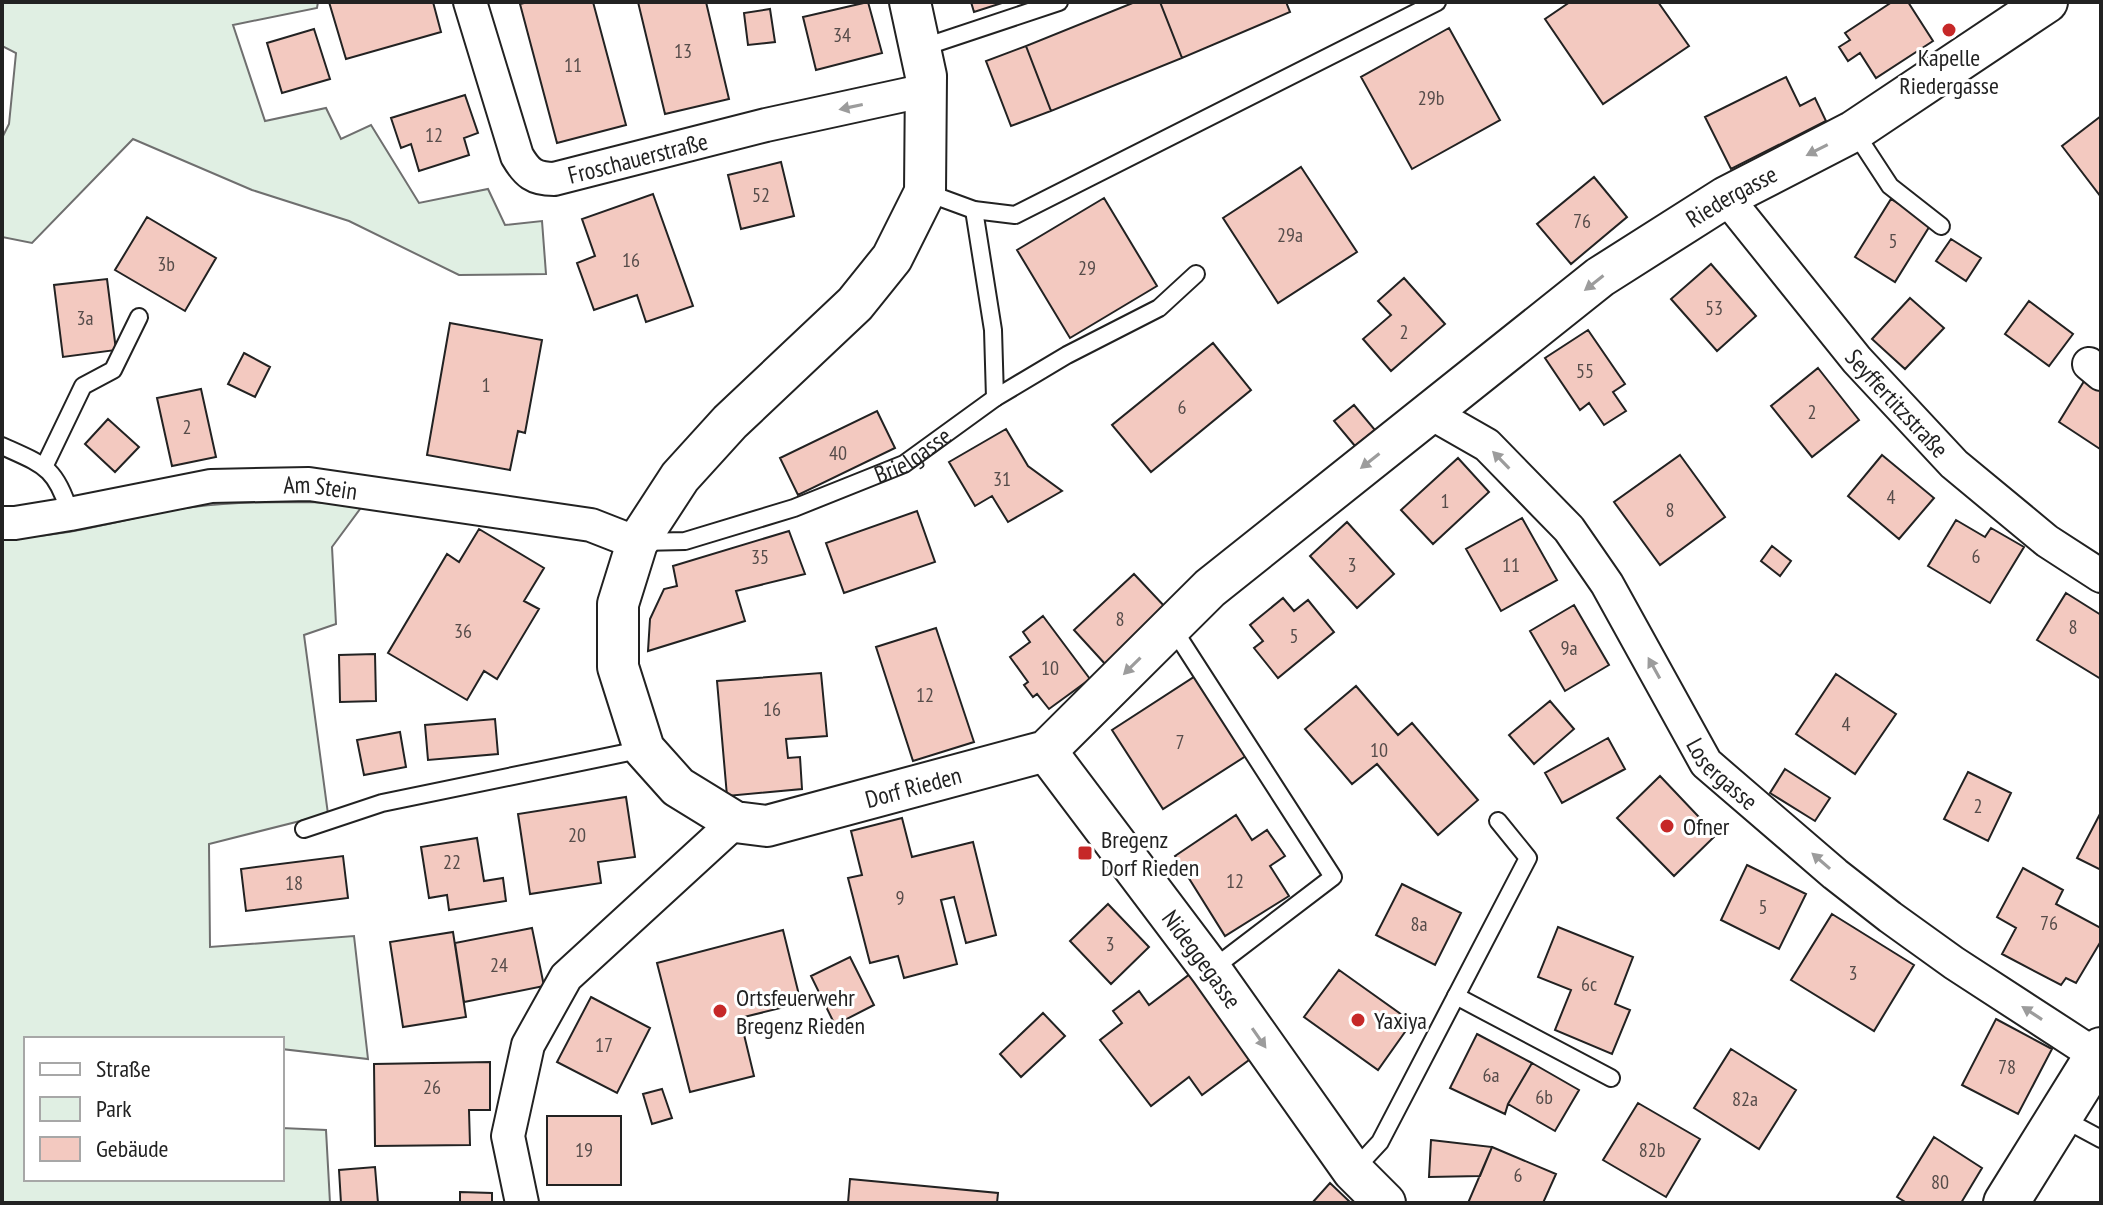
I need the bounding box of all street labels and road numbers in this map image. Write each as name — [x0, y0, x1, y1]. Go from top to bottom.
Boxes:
street label: Froschauerstraße — [565, 125, 711, 190]
street label: Riedergasse — [1680, 158, 1782, 234]
street label: Seyffertitzstraße — [1839, 343, 1955, 464]
street label: Brielgasse — [870, 420, 957, 490]
street label: Am Stein — [283, 468, 359, 506]
street label: Losergasse — [1680, 732, 1764, 816]
street label: Dorf Rieden — [862, 759, 965, 814]
street label: Nideggegasse — [1155, 903, 1249, 1014]

